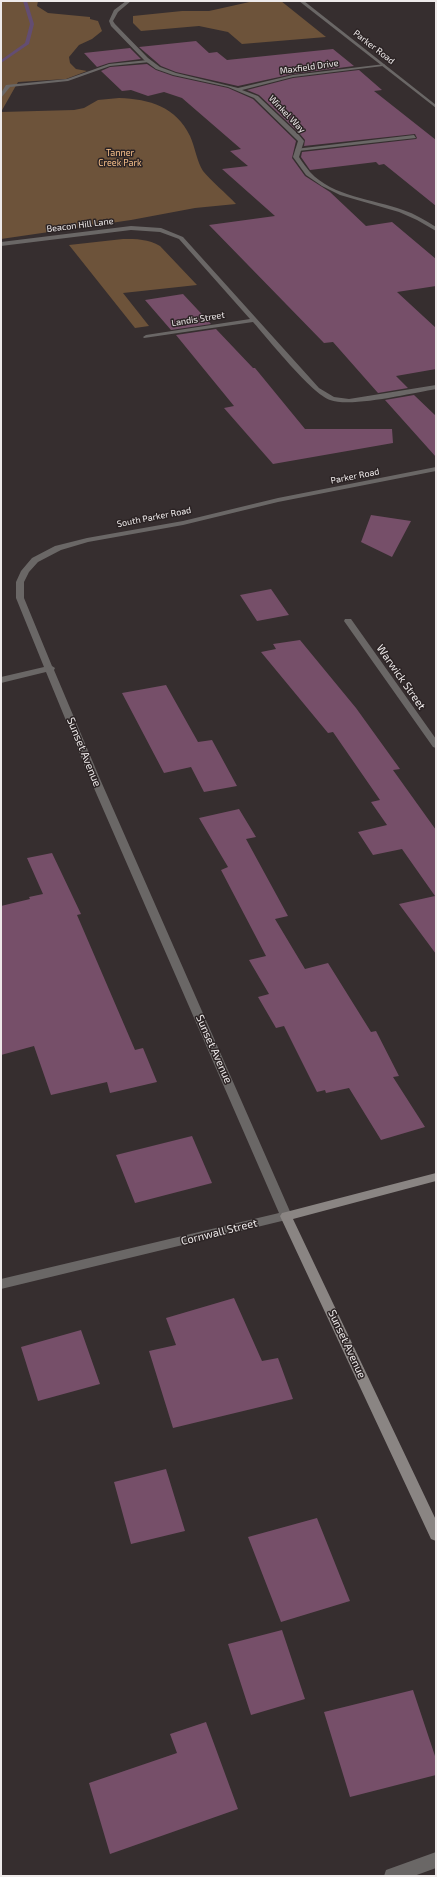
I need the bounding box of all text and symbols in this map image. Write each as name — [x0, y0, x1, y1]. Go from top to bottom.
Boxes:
street label: Parker Road — [351, 28, 397, 66]
street label: Maxfield Drive — [279, 58, 339, 76]
street label: Winkel Way — [266, 93, 308, 135]
park label: Tanner Creek Park — [98, 148, 142, 169]
street label: Beacon Hill Lane — [46, 216, 114, 234]
street label: Landis Street — [171, 309, 225, 329]
street label: Parker Road — [330, 466, 380, 486]
street label: South Parker Road — [116, 505, 192, 529]
street label: Warwick Street — [374, 642, 428, 712]
street label: Sunset Avenue — [64, 715, 104, 789]
street label: Sunset Avenue — [193, 1013, 235, 1085]
street label: Cornwall Street — [180, 1216, 258, 1248]
street label: Sunset Avenue — [325, 1308, 369, 1380]

